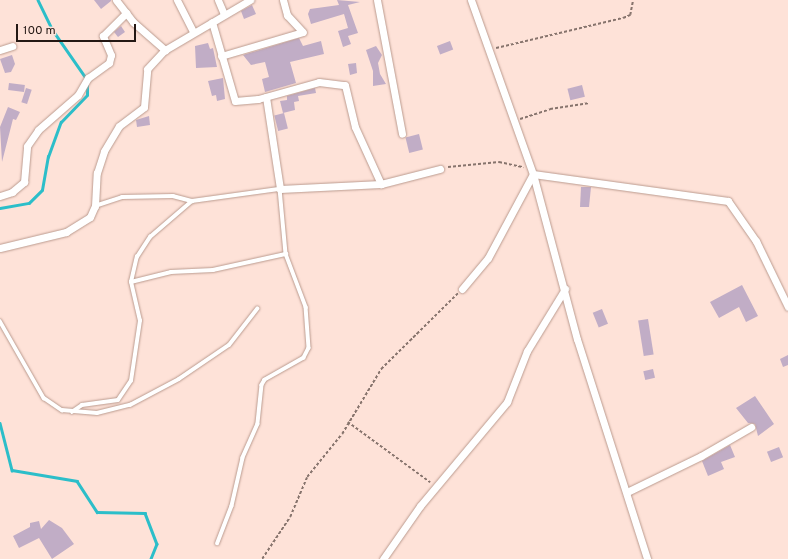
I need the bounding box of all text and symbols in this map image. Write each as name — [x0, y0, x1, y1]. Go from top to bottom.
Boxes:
scale bar — [18, 16, 138, 42]
text: 100 m — [23, 23, 56, 39]

